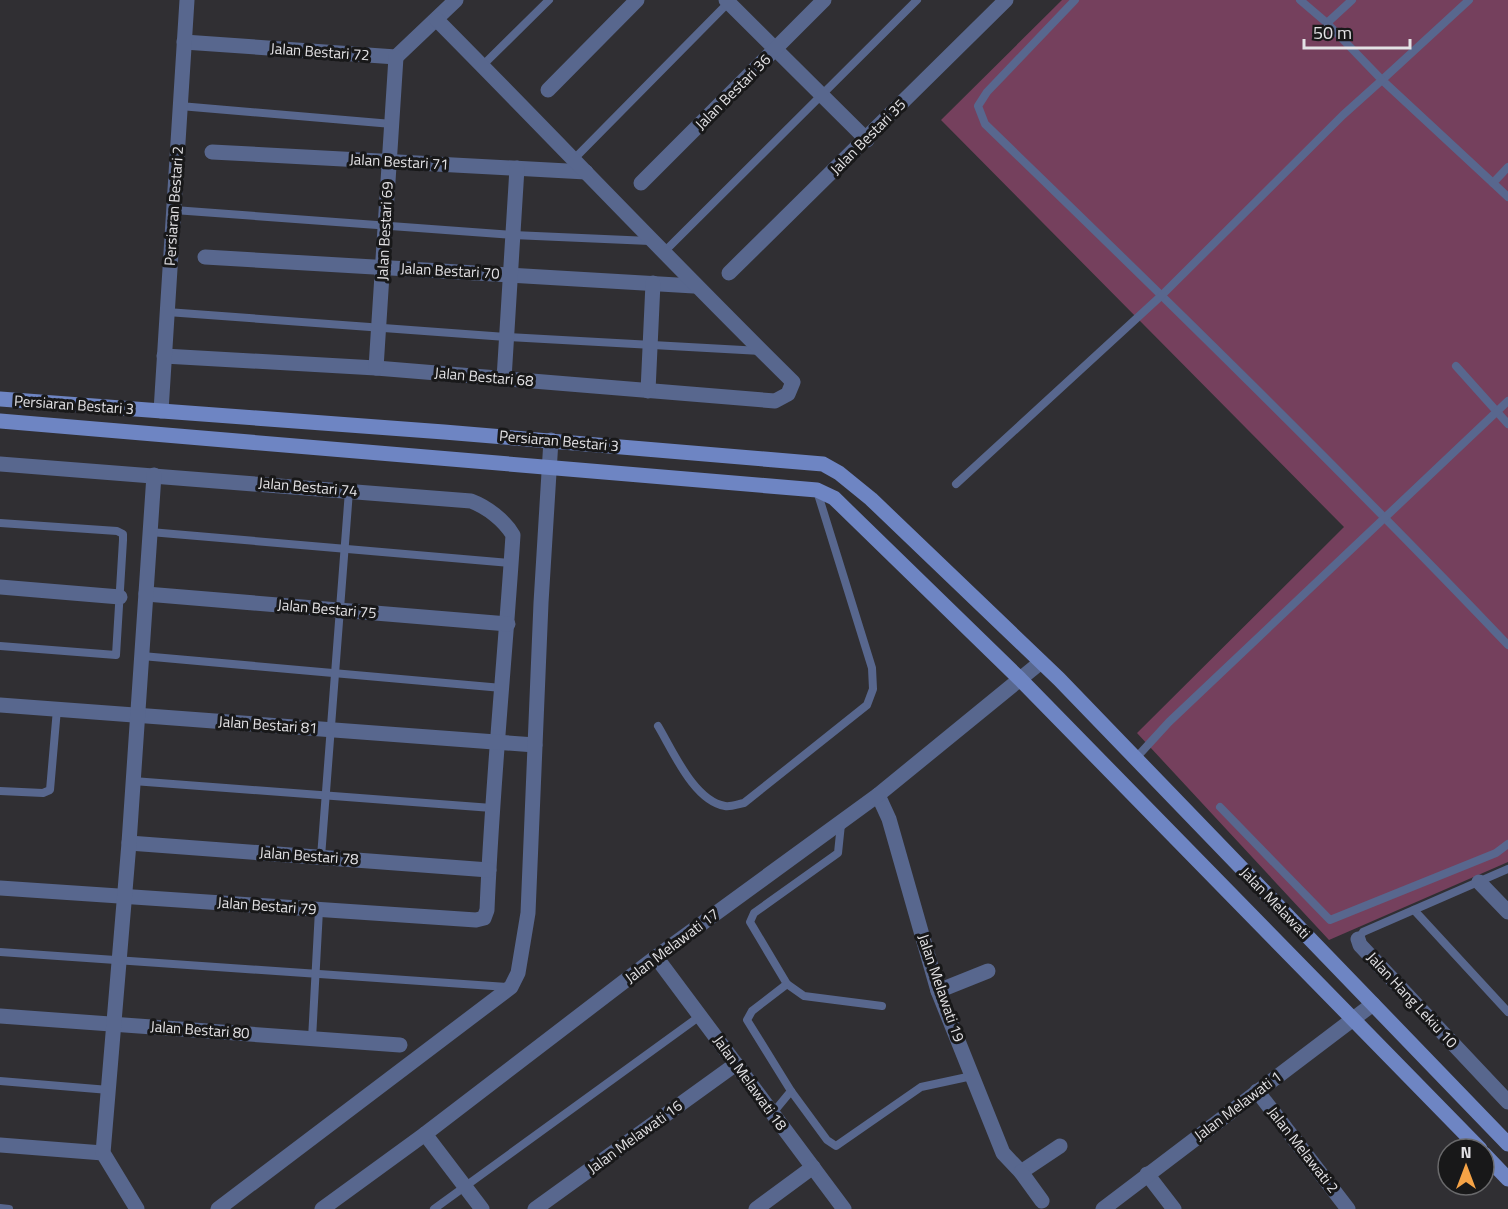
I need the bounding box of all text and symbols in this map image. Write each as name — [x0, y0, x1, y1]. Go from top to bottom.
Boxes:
scale bar — [1304, 12, 1410, 50]
text: 50 m — [1313, 19, 1352, 46]
street label: Jalan Bestari 72 — [270, 37, 370, 66]
street label: Jalan Bestari 36 — [689, 48, 776, 135]
street label: Jalan Bestari 35 — [824, 93, 911, 180]
street label: Persiaran Bestari 2 — [158, 145, 189, 267]
street label: Jalan Bestari 71 — [349, 147, 449, 176]
street label: Jalan Bestari 69 — [370, 181, 399, 281]
street label: Jalan Bestari 70 — [400, 256, 500, 285]
street label: Jalan Bestari 68 — [434, 361, 535, 392]
street label: Persiaran Bestari 3 — [13, 389, 135, 420]
street label: Persiaran Bestari 3 — [498, 424, 620, 457]
street label: Jalan Bestari 74 — [258, 471, 359, 502]
street label: Jalan Bestari 75 — [277, 593, 378, 624]
street label: Jalan Bestari 81 — [218, 710, 318, 739]
street label: Jalan Bestari 78 — [259, 841, 359, 870]
street label: Jalan Melawati — [1235, 861, 1316, 944]
street label: Jalan Bestari 79 — [217, 891, 317, 920]
street label: Jalan Melawati 17 — [620, 902, 724, 989]
street label: Jalan Melawati 19 — [912, 931, 971, 1045]
street label: Jalan Hang Lekiu 10 — [1362, 946, 1463, 1053]
street label: Jalan Bestari 80 — [150, 1015, 250, 1044]
street label: Jalan Melawati 18 — [708, 1030, 793, 1135]
street label: Jalan Melawati 1 — [1189, 1065, 1286, 1146]
street label: Jalan Melawati 16 — [582, 1094, 687, 1179]
street label: Jalan Melawati 2 — [1262, 1101, 1345, 1198]
north arrow — [1436, 1137, 1496, 1197]
text: N — [1460, 1140, 1472, 1164]

